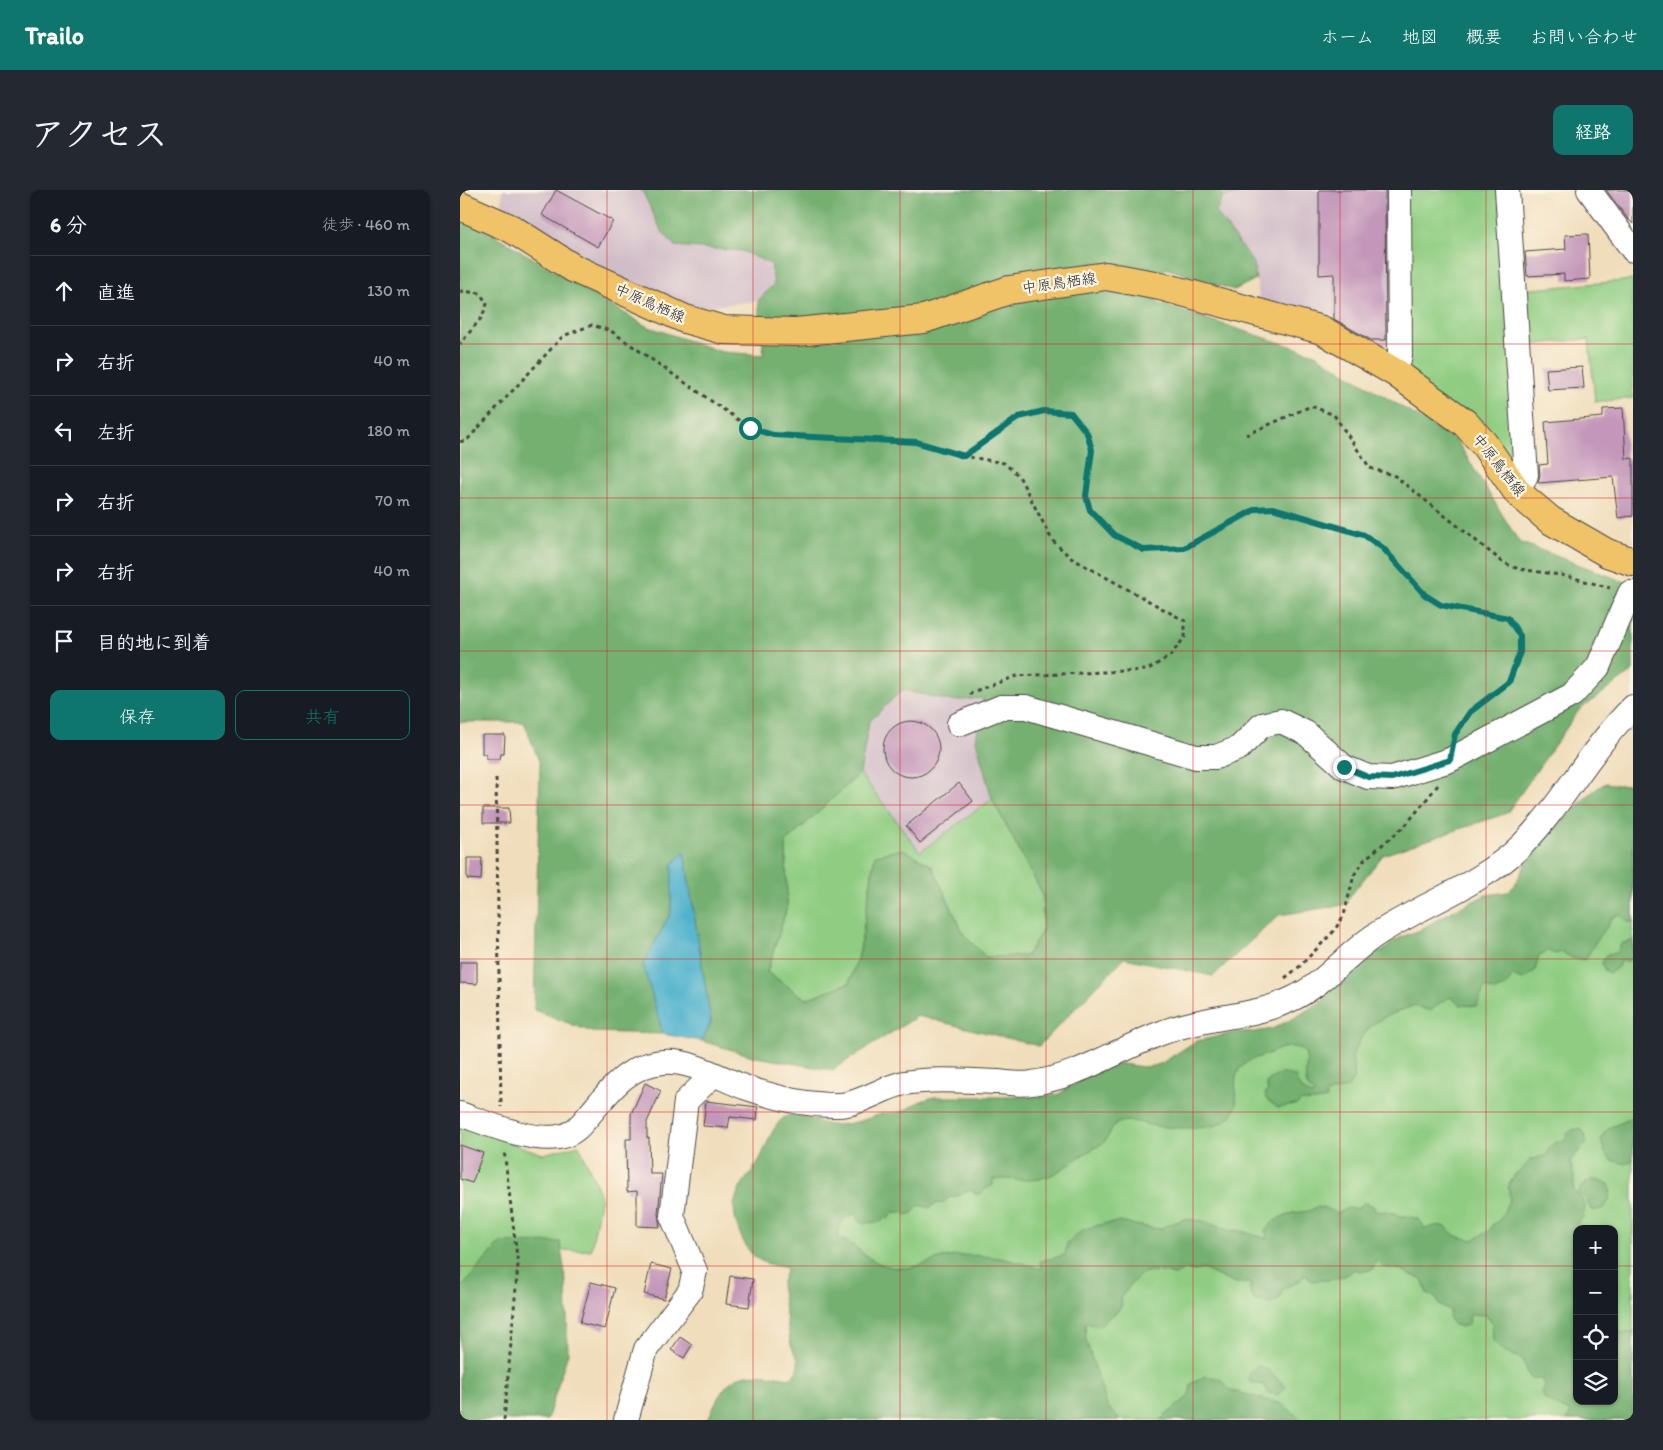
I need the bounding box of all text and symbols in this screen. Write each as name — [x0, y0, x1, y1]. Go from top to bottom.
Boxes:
text: Trailo — [25, 21, 84, 50]
text: ホーム — [1321, 26, 1374, 48]
text: 地図 — [1402, 26, 1438, 48]
text: 概要 — [1466, 26, 1502, 48]
text: お問い合わせ — [1530, 26, 1638, 48]
button: 経路 — [1553, 105, 1633, 155]
text: アクセス — [30, 113, 168, 155]
text: 6 分 — [50, 212, 87, 237]
text: 徒歩 · 460 m — [322, 215, 410, 234]
street label: 中原鳥栖線 — [1021, 269, 1097, 297]
icon: ahead — [50, 277, 78, 305]
street label: 中原鳥栖線 — [612, 280, 688, 326]
text: 直進 — [97, 281, 135, 304]
text: 130 m — [367, 281, 410, 300]
icon: right — [50, 347, 78, 375]
text: 右折 — [97, 351, 135, 374]
text: 40 m — [373, 351, 410, 370]
icon: left — [50, 417, 78, 445]
route start — [739, 417, 762, 440]
text: 左折 — [97, 421, 135, 444]
text: 180 m — [367, 421, 410, 440]
street label: 中原鳥栖線 — [1469, 430, 1529, 500]
icon: right — [50, 487, 78, 515]
text: 右折 — [97, 491, 135, 514]
text: 70 m — [375, 491, 410, 510]
icon: right — [50, 557, 78, 585]
text: 右折 — [97, 561, 135, 584]
text: 40 m — [373, 561, 410, 580]
icon: arrive — [50, 627, 78, 655]
text: 目的地に到着 — [97, 631, 211, 654]
button: 保存 — [50, 690, 225, 740]
button: 共有 — [235, 690, 410, 740]
route end — [1333, 756, 1356, 779]
map controls — [1573, 1225, 1618, 1405]
button: + — [1573, 1225, 1618, 1270]
button: − — [1573, 1270, 1618, 1315]
button: locate — [1573, 1315, 1618, 1360]
button: layers — [1573, 1360, 1618, 1405]

